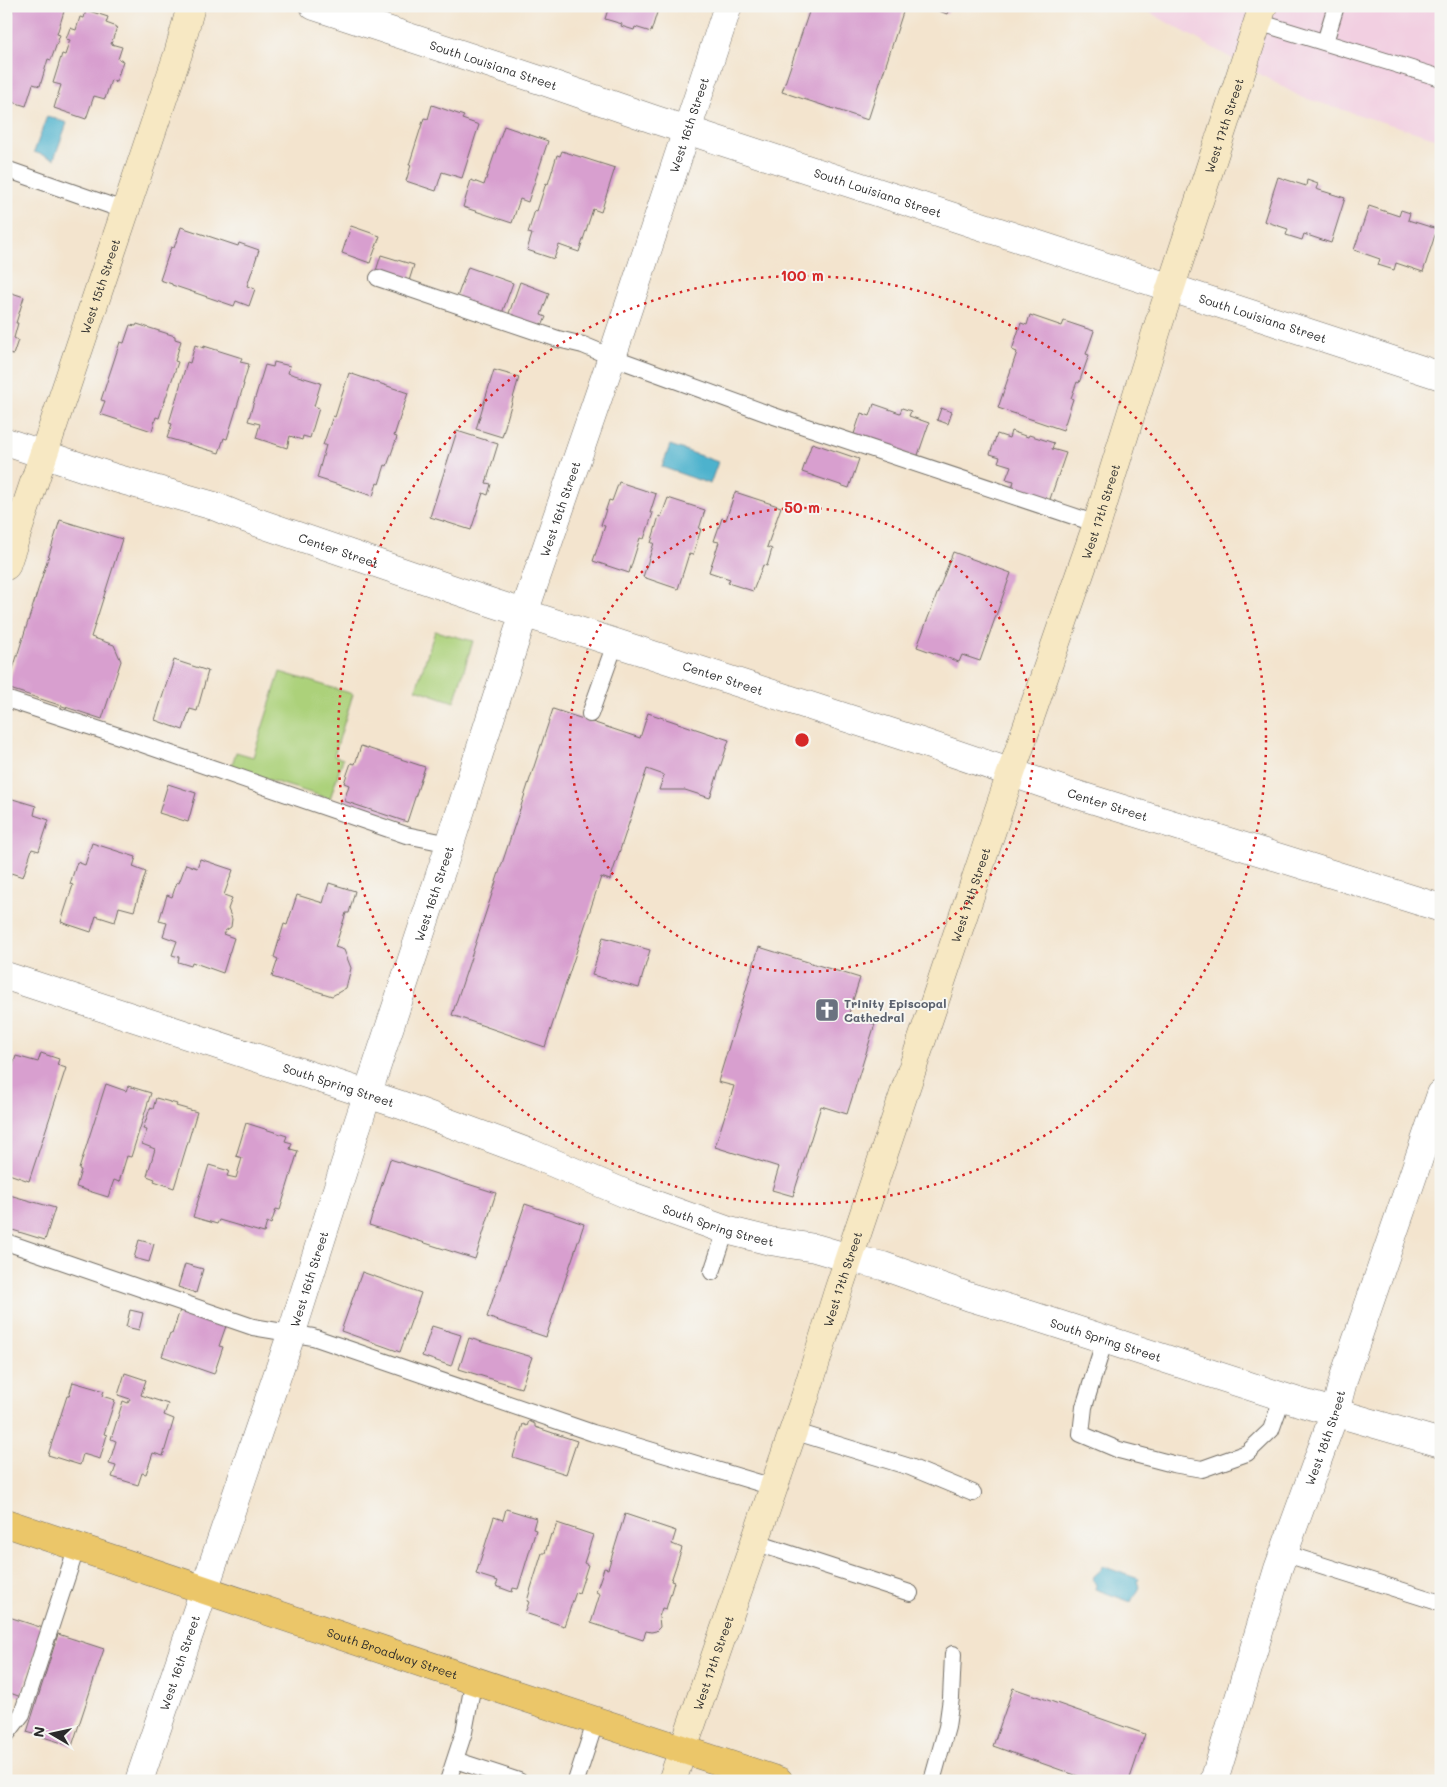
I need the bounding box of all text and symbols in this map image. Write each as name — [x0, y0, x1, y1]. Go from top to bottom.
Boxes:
street label: South Louisiana Street — [428, 36, 559, 93]
street label: West 16th Street — [665, 75, 712, 175]
street label: West 17th Street — [1201, 76, 1247, 175]
street label: South Louisiana Street — [812, 164, 944, 221]
street label: West 15th Street — [77, 237, 123, 336]
text: 100 m — [780, 265, 824, 285]
street label: South Louisiana Street — [1197, 290, 1329, 346]
street label: West 16th Street — [536, 459, 584, 559]
street label: West 17th Street — [1078, 462, 1123, 561]
text: 50 m — [784, 497, 820, 517]
street label: Center Street — [297, 529, 381, 571]
street label: Center Street — [681, 657, 765, 698]
centre of rings — [793, 731, 811, 749]
street label: Center Street — [1066, 784, 1150, 824]
street label: West 16th Street — [410, 844, 457, 944]
street label: West 17th Street — [947, 845, 994, 944]
place label: Trinity Episcopal Cathedral — [844, 995, 946, 1025]
church icon: Trinity Episcopal Cathedral — [814, 997, 840, 1023]
street label: South Spring Street — [281, 1059, 396, 1110]
street label: South Spring Street — [660, 1200, 775, 1249]
street label: West 16th Street — [286, 1229, 331, 1329]
street label: West 17th Street — [819, 1229, 865, 1329]
street label: South Spring Street — [1048, 1314, 1164, 1365]
street label: West 18th Street — [1301, 1388, 1348, 1487]
street label: West 16th Street — [156, 1613, 203, 1712]
street label: West 17th Street — [689, 1613, 737, 1712]
street label: South Broadway Street — [325, 1624, 460, 1683]
north arrow — [28, 1710, 78, 1760]
text: N — [28, 1725, 49, 1739]

